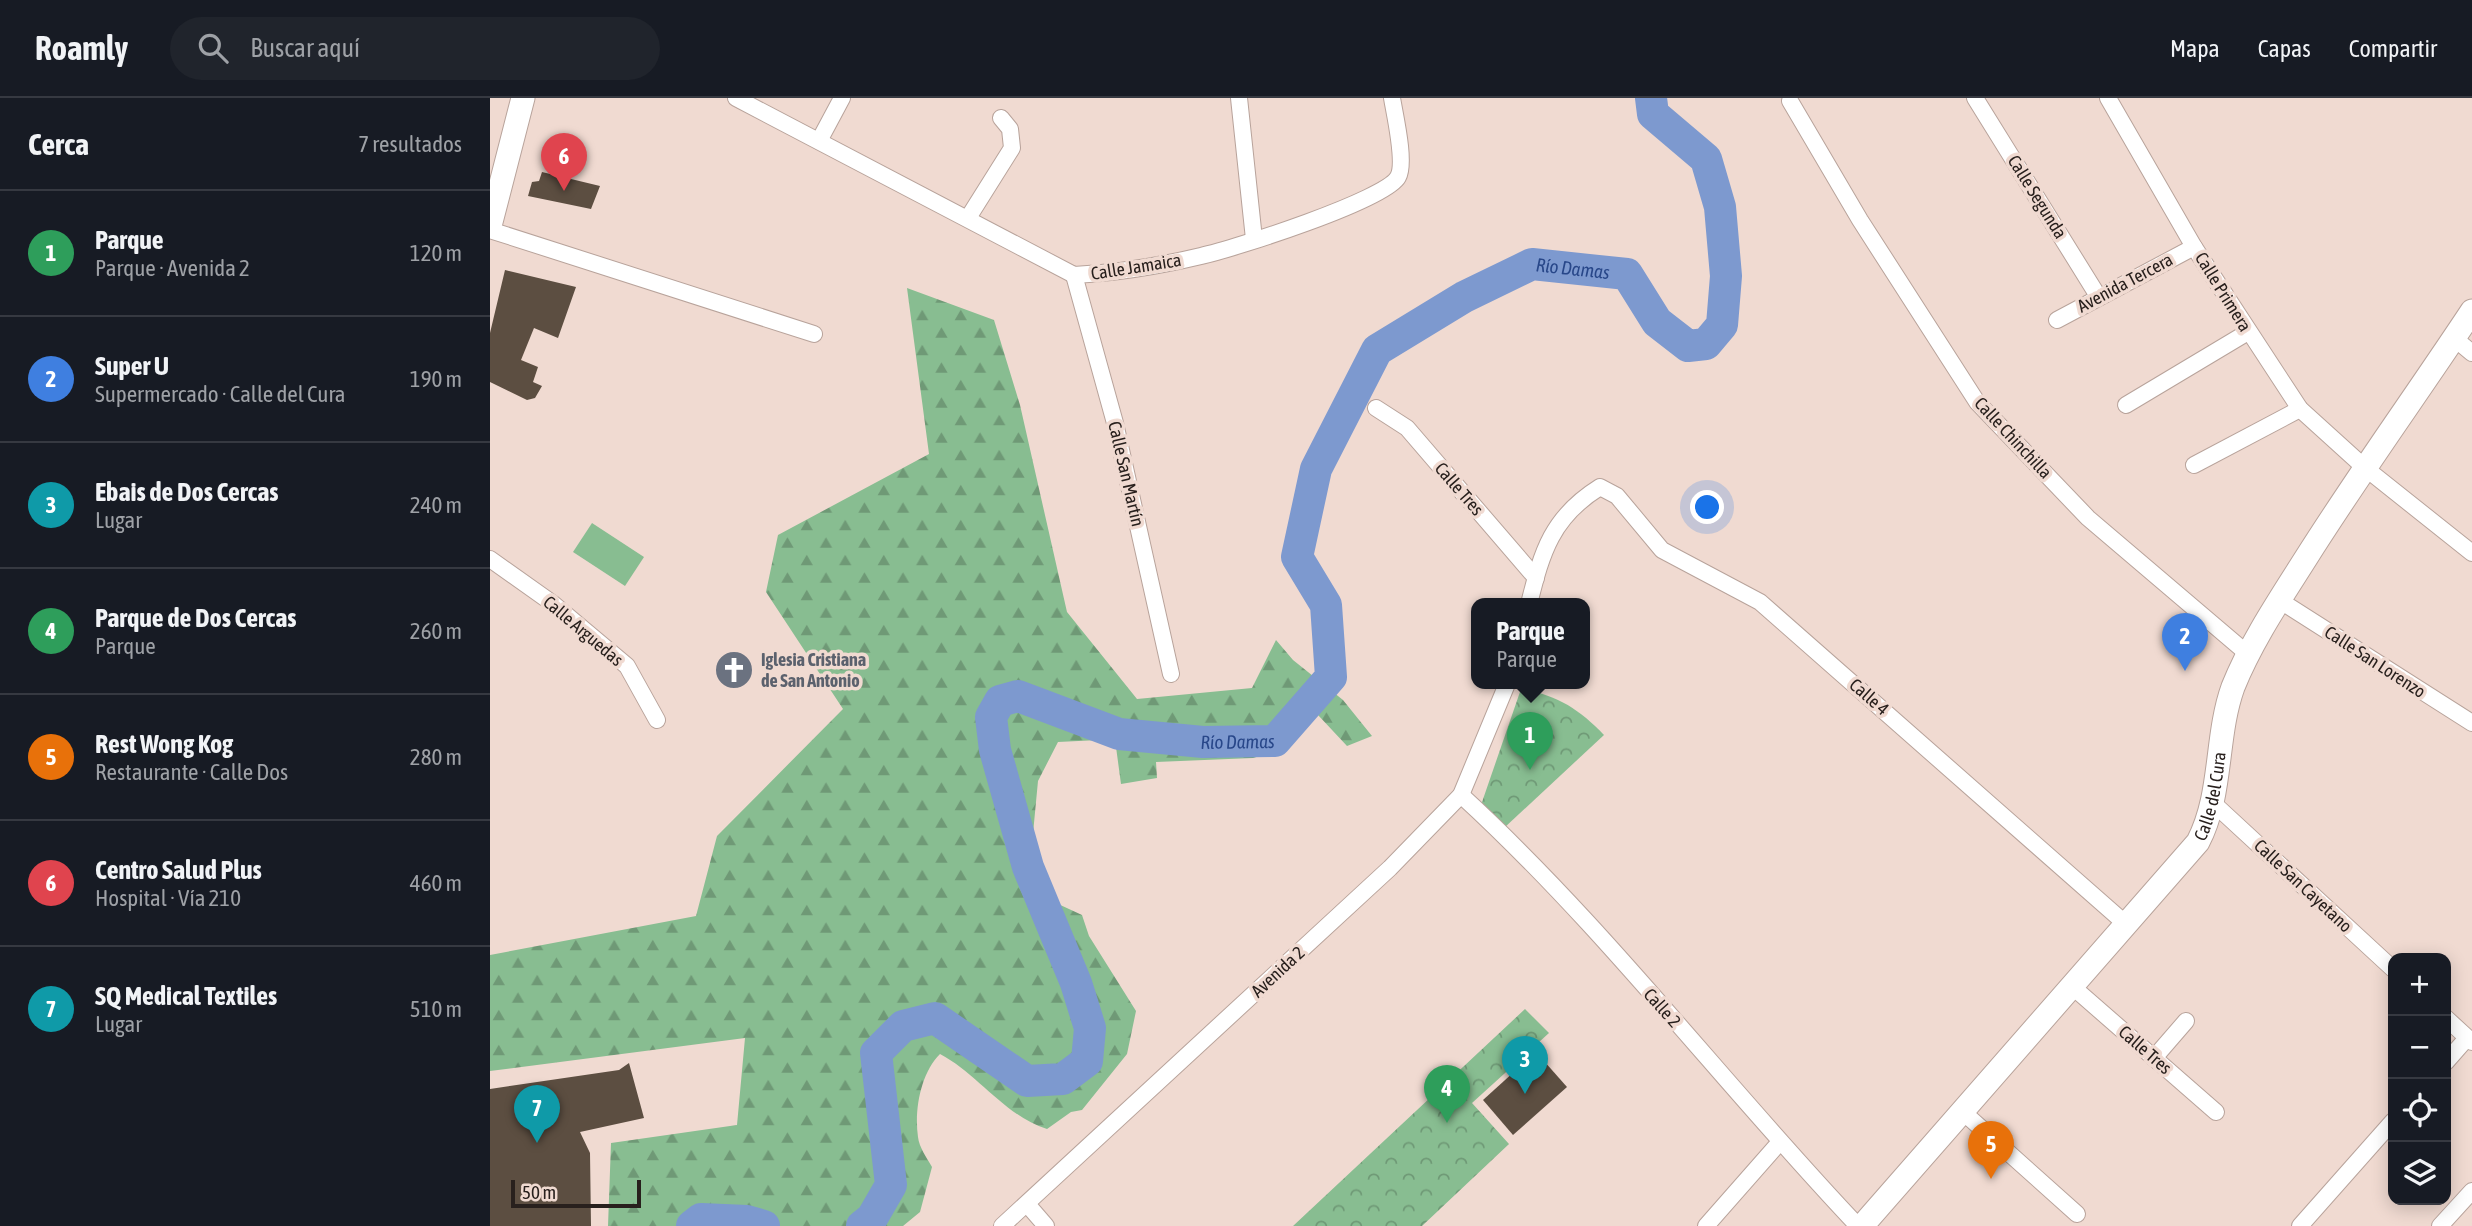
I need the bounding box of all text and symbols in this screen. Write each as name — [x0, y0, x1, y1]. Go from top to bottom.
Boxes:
search box — [170, 17, 660, 80]
text: Roamly — [35, 29, 128, 67]
icon: search — [194, 29, 232, 67]
text: Buscar aquí — [250, 33, 360, 63]
text: Mapa — [2170, 35, 2220, 62]
text: Capas — [2258, 35, 2311, 62]
text: Compartir — [2349, 35, 2437, 62]
text: Cerca — [28, 127, 89, 161]
text: 7 resultados — [358, 131, 462, 157]
pin: 6 — [541, 133, 587, 191]
street label: Calle Segunda — [2004, 151, 2071, 242]
text: Parque — [95, 225, 164, 255]
text: 1 — [46, 240, 56, 266]
text: 120 m — [410, 240, 462, 266]
street label: Calle Primera — [2191, 248, 2256, 335]
street label: Calle Jamaica — [1089, 249, 1183, 284]
street label: Avenida Tercera — [2074, 249, 2176, 316]
water label: Río Damas — [1535, 253, 1611, 283]
text: Parque · Avenida 2 — [95, 255, 250, 281]
text: Super U — [95, 351, 169, 381]
text: 2 — [46, 366, 56, 392]
text: 190 m — [410, 366, 462, 392]
text: Supermercado · Calle del Cura — [95, 381, 346, 407]
street label: Calle Chinchilla — [1970, 393, 2056, 483]
street label: Calle San Martín — [1104, 419, 1149, 528]
street label: Calle Tres — [1431, 458, 1488, 519]
text: Ebais de Dos Cercas — [95, 477, 278, 507]
your location — [1690, 490, 1724, 524]
text: 3 — [46, 492, 56, 518]
text: 240 m — [410, 492, 462, 518]
text: Lugar — [95, 507, 142, 533]
street label: Calle Arguedas — [539, 591, 628, 670]
popup — [1471, 598, 1590, 689]
text: Parque de Dos Cercas — [95, 603, 297, 633]
pin: 2 — [2162, 613, 2208, 671]
text: Parque — [1496, 616, 1565, 646]
text: 4 — [46, 618, 56, 644]
text: 260 m — [410, 618, 462, 644]
street label: Calle San Lorenzo — [2321, 621, 2430, 702]
text: Parque — [95, 633, 156, 659]
text: Parque — [1496, 646, 1557, 672]
church icon: Iglesia Cristiana de San Antonio — [713, 649, 755, 691]
place label: Iglesia Cristiana de San Antonio — [761, 649, 866, 691]
street label: Calle 4 — [1845, 674, 1893, 719]
pin: 1 — [1507, 712, 1553, 770]
text: Rest Wong Kog — [95, 729, 233, 759]
water label: Río Damas — [1200, 730, 1275, 753]
text: 5 — [46, 744, 56, 770]
text: 280 m — [410, 744, 462, 770]
street label: Calle del Cura — [2189, 751, 2230, 844]
text: Restaurante · Calle Dos — [95, 759, 288, 785]
street label: Calle San Cayetano — [2250, 835, 2357, 936]
text: Centro Salud Plus — [95, 855, 262, 885]
text: 6 — [46, 870, 56, 896]
text: 460 m — [410, 870, 462, 896]
text: Hospital · Vía 210 — [95, 885, 241, 911]
street label: Avenida 2 — [1247, 942, 1309, 1001]
map controls — [2388, 953, 2451, 1205]
button: + — [2388, 953, 2451, 1016]
text: SQ Medical Textiles — [95, 981, 277, 1011]
street label: Calle 2 — [1640, 984, 1685, 1031]
text: 7 — [46, 996, 56, 1022]
text: 510 m — [410, 996, 462, 1022]
text: Lugar — [95, 1011, 142, 1037]
button: − — [2388, 1016, 2451, 1079]
street label: Calle Tres — [2115, 1021, 2176, 1078]
pin: 3 — [1502, 1036, 1548, 1094]
pin: 4 — [1424, 1065, 1470, 1123]
button: locate — [2388, 1079, 2451, 1142]
pin: 7 — [514, 1085, 560, 1143]
pin: 5 — [1968, 1121, 2014, 1179]
button: layers — [2388, 1142, 2451, 1205]
scale bar — [511, 1177, 640, 1209]
text: 50 m — [522, 1181, 556, 1203]

